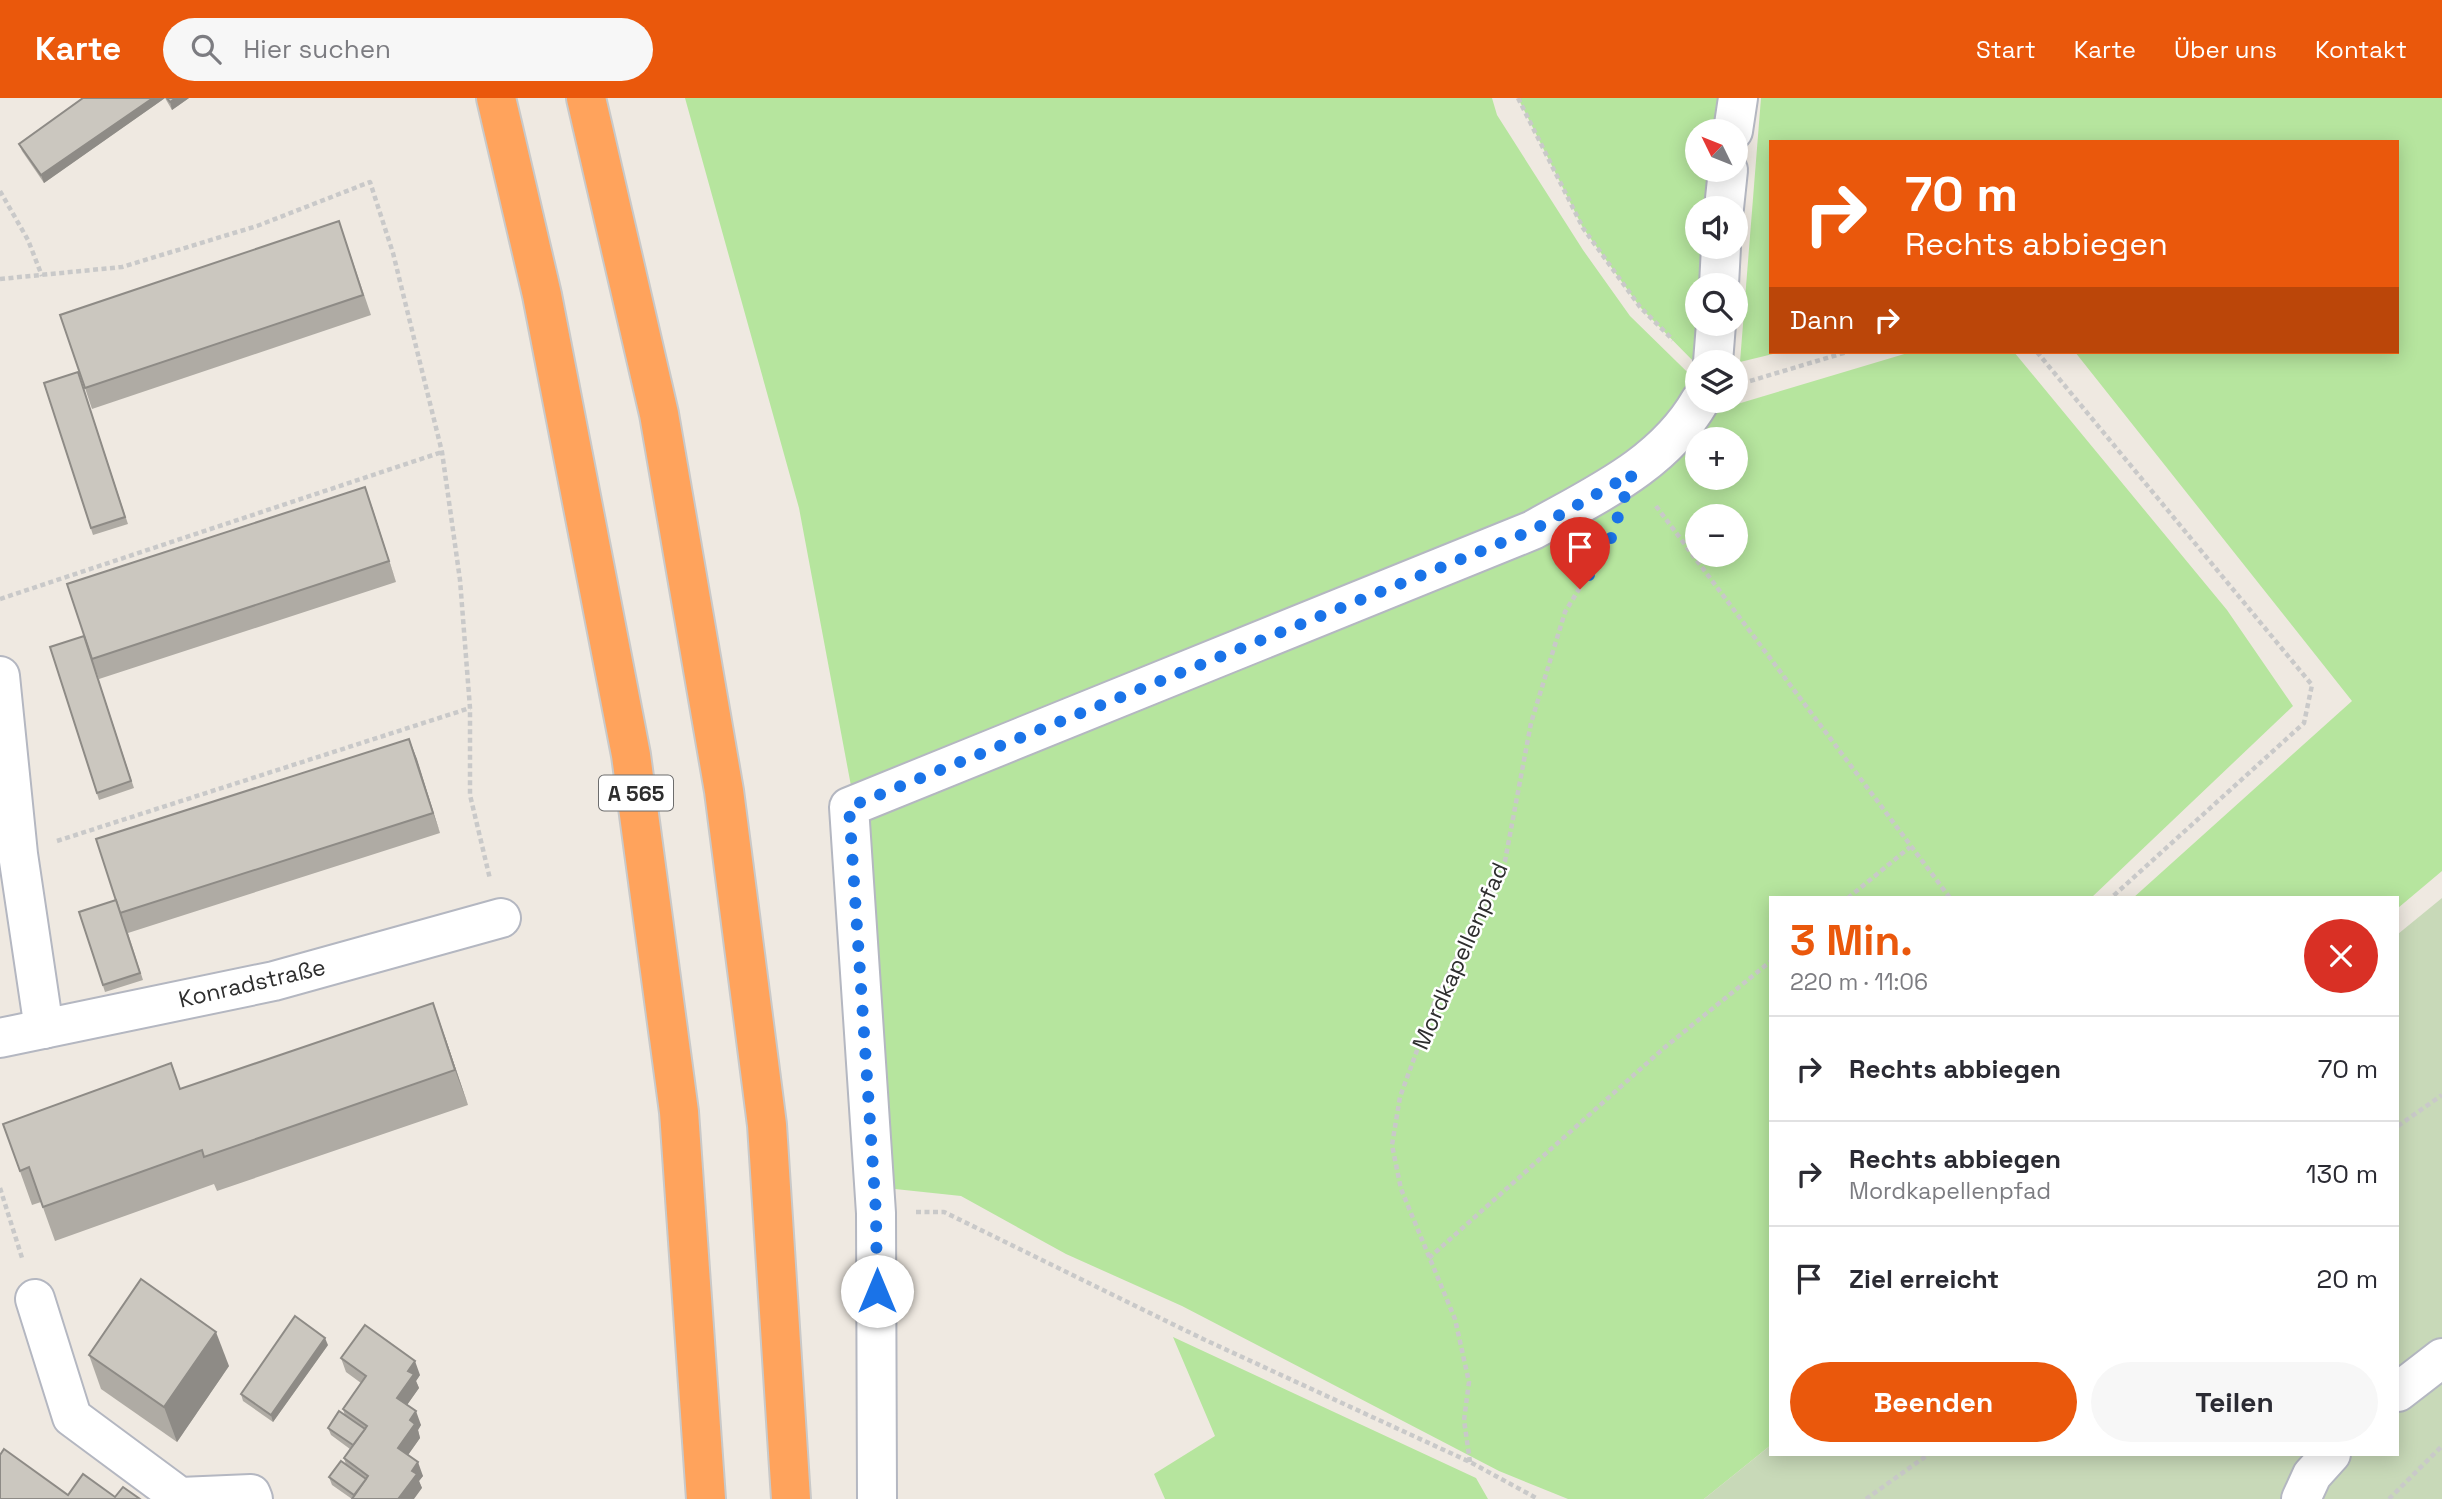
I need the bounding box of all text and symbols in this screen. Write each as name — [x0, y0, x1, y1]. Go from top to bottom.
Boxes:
search box — [163, 18, 653, 81]
text: Karte — [35, 28, 121, 70]
icon: search — [187, 30, 225, 68]
text: Hier suchen — [243, 32, 391, 66]
text: Start — [1976, 34, 2036, 65]
text: Karte — [2074, 34, 2136, 65]
text: Über uns — [2174, 34, 2277, 65]
text: Kontakt — [2315, 34, 2407, 65]
north arrow — [1685, 119, 1748, 182]
map controls — [1685, 119, 1748, 567]
text: 70 m — [1905, 163, 2018, 225]
icon: right — [1790, 168, 1881, 259]
button: sound — [1685, 196, 1748, 259]
text: Rechts abbiegen — [1905, 224, 2168, 264]
button: search — [1685, 273, 1748, 336]
icon: right — [1868, 301, 1906, 339]
text: Dann — [1790, 303, 1854, 337]
button: layers — [1685, 350, 1748, 413]
button: + — [1685, 427, 1748, 490]
button: − — [1685, 504, 1748, 567]
pin — [1550, 517, 1610, 589]
icon: arrive — [1561, 528, 1599, 566]
road number: A 565 — [599, 776, 673, 810]
street label: Mordkapellenpfad — [1405, 858, 1515, 1054]
text: 3 Min. — [1790, 914, 1913, 967]
button: close — [2304, 919, 2378, 993]
street label: Konradstraße — [176, 952, 328, 1014]
text: 220 m · 11:06 — [1790, 967, 1928, 997]
icon: right — [1790, 1050, 1828, 1088]
text: Rechts abbiegen — [1849, 1052, 2061, 1086]
text: 70 m — [2318, 1052, 2378, 1086]
text: Rechts abbiegen — [1849, 1142, 2061, 1176]
icon: right — [1790, 1155, 1828, 1193]
text: 130 m — [2306, 1157, 2378, 1191]
text: Mordkapellenpfad — [1849, 1176, 2051, 1206]
position arrow — [840, 1254, 914, 1328]
icon: arrive — [1790, 1260, 1828, 1298]
text: Ziel erreicht — [1849, 1262, 1999, 1296]
text: 20 m — [2317, 1262, 2378, 1296]
button: Beenden — [1790, 1362, 2077, 1442]
button: Teilen — [2091, 1362, 2378, 1442]

